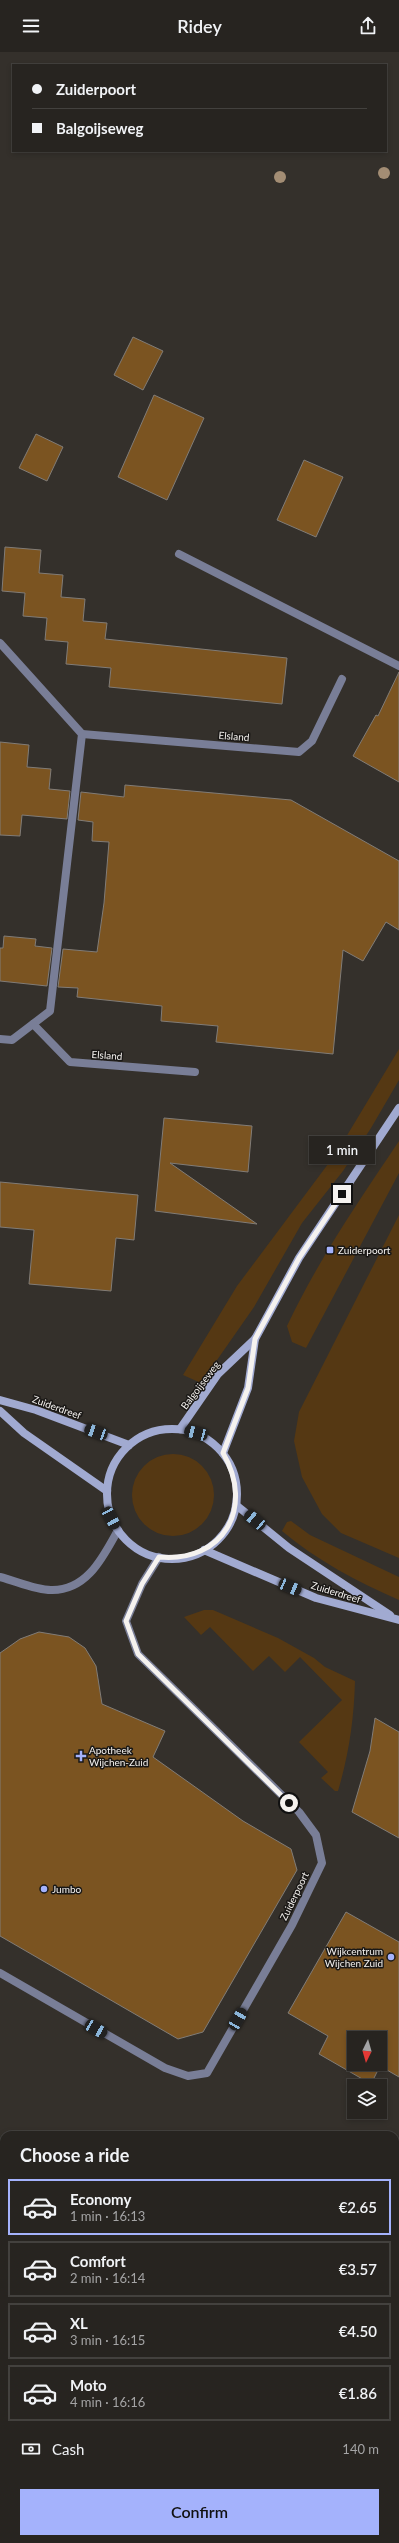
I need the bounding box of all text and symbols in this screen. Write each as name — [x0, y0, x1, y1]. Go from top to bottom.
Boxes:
icon: menu — [20, 15, 42, 37]
text: Ridey — [177, 15, 222, 37]
icon: share — [357, 15, 379, 37]
text: Zuiderpoort — [56, 80, 136, 98]
text: Balgoijseweg — [56, 119, 143, 137]
street label: Elsland — [218, 729, 250, 743]
street label: Elsland — [91, 1048, 123, 1062]
callout: 1 min — [309, 1136, 375, 1164]
text: 1 min — [326, 1142, 358, 1158]
route end — [333, 1185, 351, 1203]
place label: Zuiderpoort — [338, 1244, 391, 1256]
marker: Zuiderpoort — [325, 1245, 335, 1255]
street label: Balgoijseweg — [178, 1359, 222, 1411]
street label: Zuiderdreef — [31, 1393, 84, 1422]
car — [83, 1422, 109, 1442]
car — [183, 1424, 209, 1442]
car — [100, 1505, 122, 1531]
car — [242, 1508, 268, 1532]
car — [277, 1577, 303, 1597]
street label: Zuiderdreef — [310, 1579, 363, 1605]
place label: Apotheek Wijchen-Zuid — [89, 1744, 148, 1768]
marker: Apotheek Wijchen-Zuid — [76, 1751, 86, 1761]
route start — [280, 1794, 298, 1812]
street label: Zuiderpoort — [277, 1869, 311, 1922]
place label: Jumbo — [52, 1883, 81, 1895]
marker: Jumbo — [39, 1884, 49, 1894]
place label: Wijkcentrum Wijchen Zuid — [325, 1945, 383, 1969]
marker: Wijkcentrum Wijchen Zuid — [386, 1952, 396, 1962]
car — [227, 2006, 249, 2032]
car — [83, 2018, 109, 2040]
north arrow — [347, 2031, 387, 2071]
map controls — [347, 2031, 387, 2119]
button: layers — [347, 2079, 387, 2119]
text: Choose a ride — [20, 2144, 129, 2166]
icon: car — [22, 2189, 58, 2225]
text: Economy — [70, 2190, 131, 2208]
text: €2.65 — [339, 2198, 377, 2216]
text: 1 min · 16:13 — [70, 2208, 145, 2224]
icon: car — [22, 2251, 58, 2287]
text: Comfort — [70, 2252, 126, 2270]
text: €3.57 — [339, 2260, 377, 2278]
text: 2 min · 16:14 — [70, 2270, 145, 2286]
icon: car — [22, 2313, 58, 2349]
text: XL — [70, 2314, 88, 2332]
text: €4.50 — [339, 2322, 377, 2340]
text: 3 min · 16:15 — [70, 2332, 145, 2348]
icon: car — [22, 2375, 58, 2411]
text: Moto — [70, 2376, 107, 2394]
text: €1.86 — [339, 2384, 377, 2402]
text: 4 min · 16:16 — [70, 2394, 145, 2410]
icon: cash — [20, 2438, 42, 2460]
text: Cash — [52, 2440, 84, 2458]
text: 140 m — [342, 2441, 379, 2457]
button: Confirm — [20, 2489, 379, 2535]

